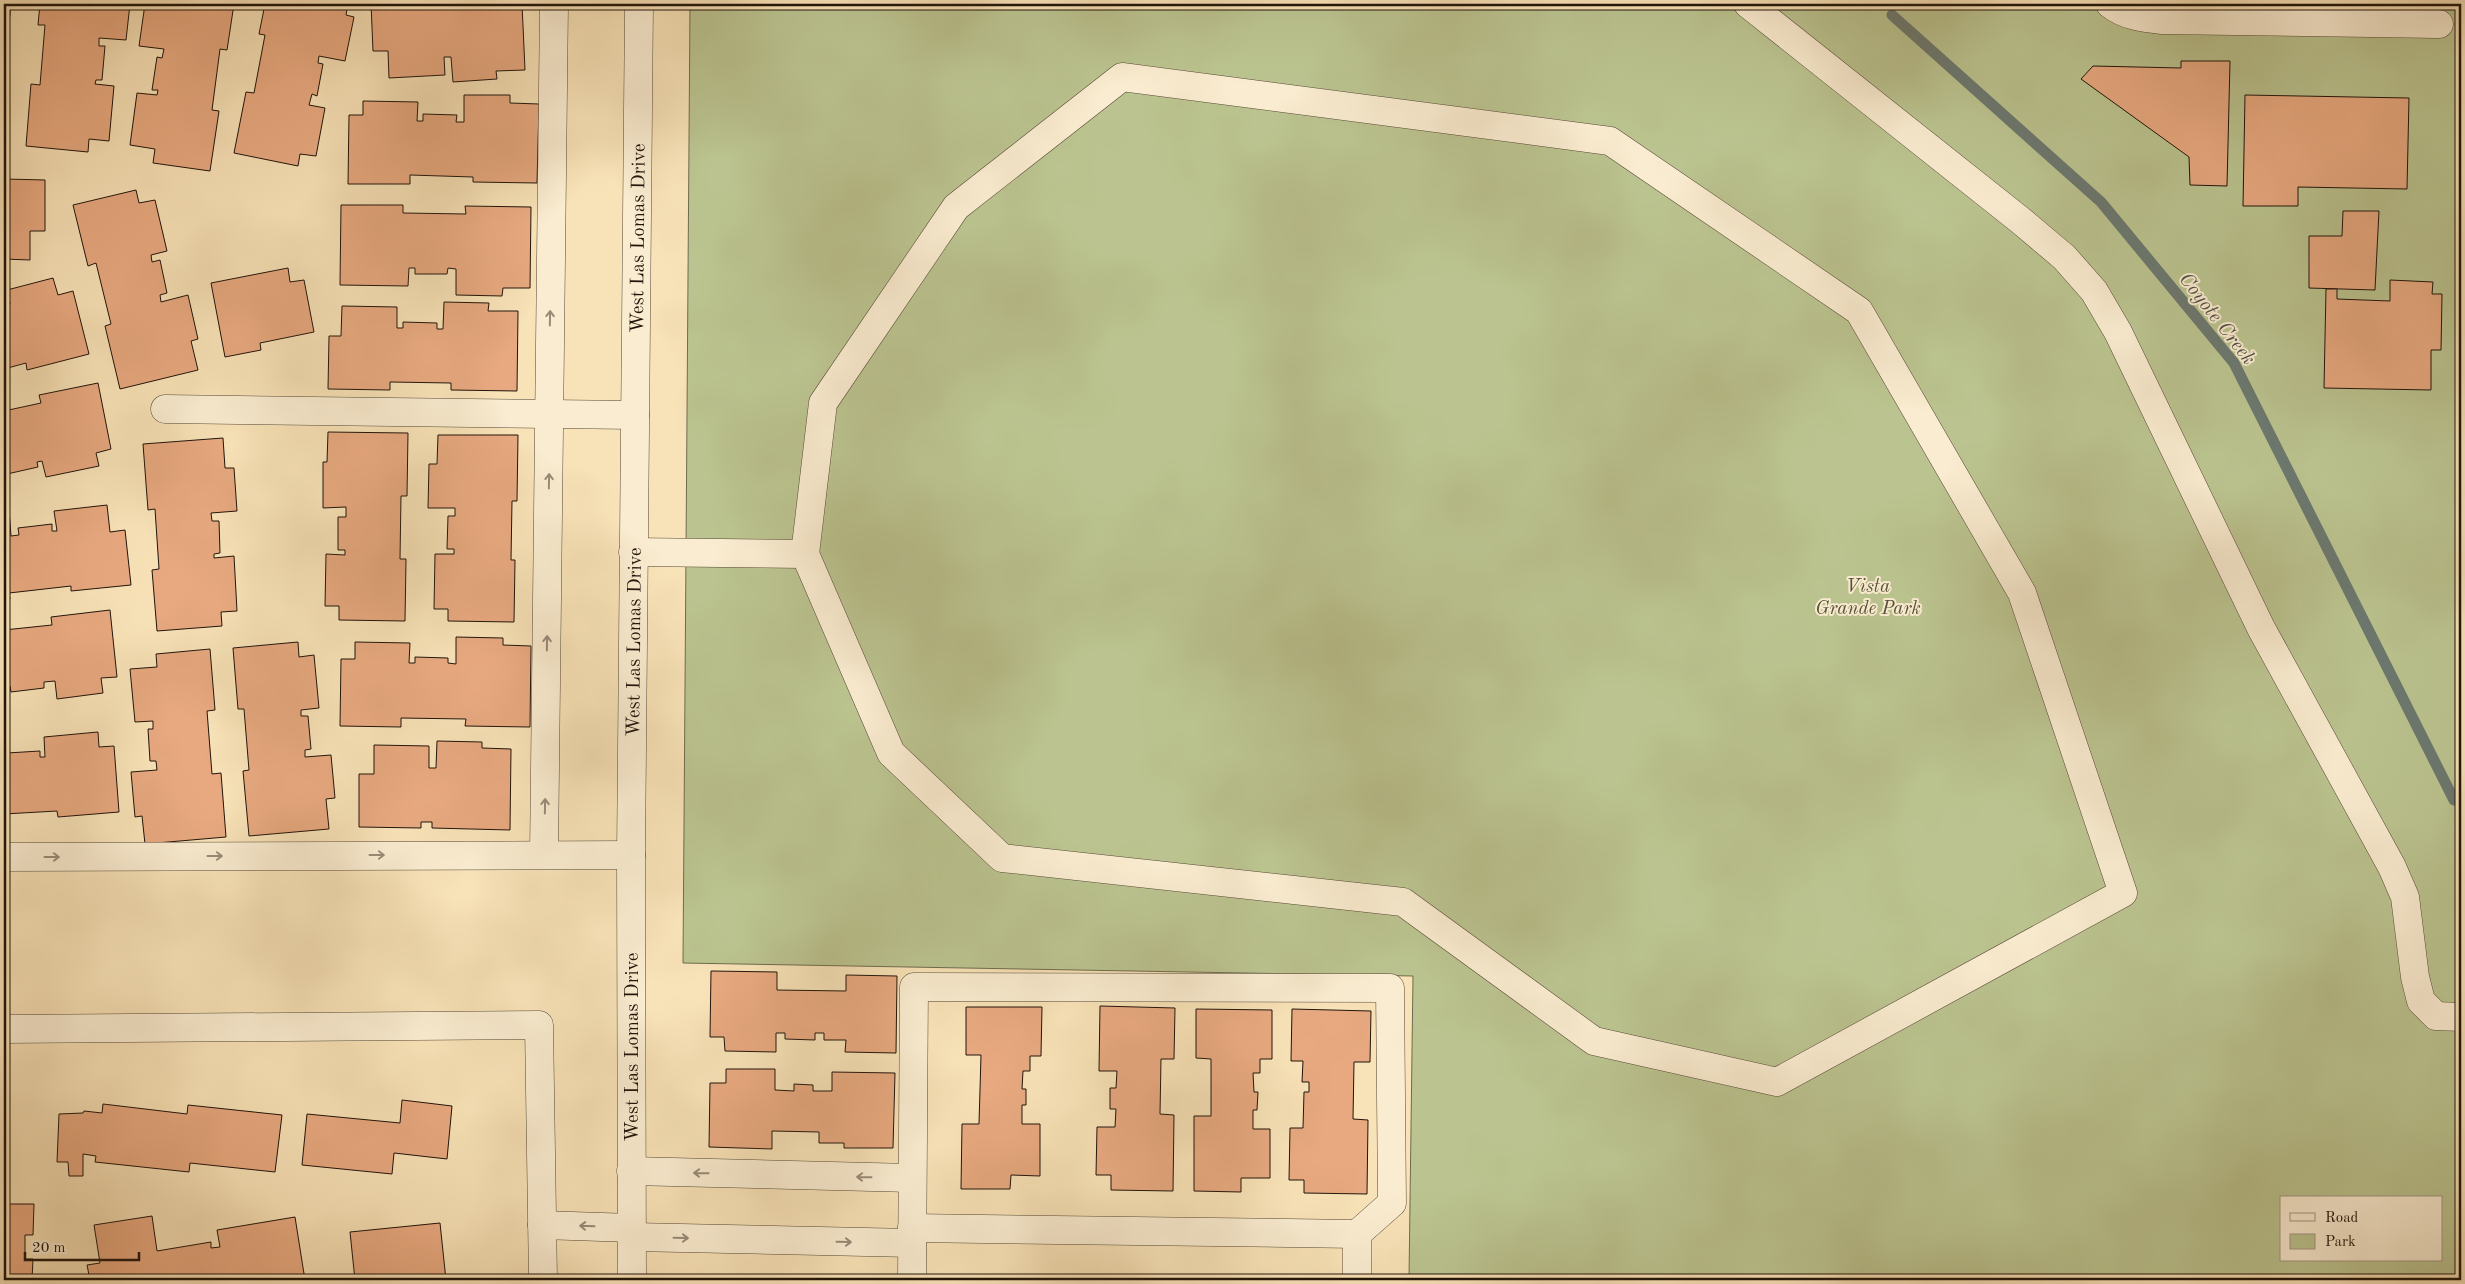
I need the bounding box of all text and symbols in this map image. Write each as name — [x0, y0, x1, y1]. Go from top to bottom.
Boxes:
street label: West Las Lomas Drive — [629, 143, 650, 333]
water label: Coyote Creek — [2175, 270, 2258, 369]
one-way arrow — [546, 310, 555, 326]
one-way arrow — [544, 473, 554, 489]
street label: West Las Lomas Drive — [625, 547, 646, 737]
park label: Vista Grande Park — [1815, 578, 1921, 619]
one-way arrow — [542, 635, 552, 652]
one-way arrow — [540, 798, 550, 814]
one-way arrow — [369, 850, 385, 860]
one-way arrow — [206, 851, 223, 861]
one-way arrow — [44, 852, 60, 862]
street label: West Las Lomas Drive — [624, 953, 643, 1141]
one-way arrow — [694, 1168, 710, 1178]
one-way arrow — [856, 1172, 872, 1181]
legend — [2280, 1196, 2442, 1262]
text: Road — [2325, 1211, 2359, 1226]
one-way arrow — [579, 1222, 595, 1231]
scale bar — [25, 1229, 139, 1261]
one-way arrow — [673, 1234, 689, 1243]
text: Park — [2325, 1235, 2356, 1250]
one-way arrow — [836, 1237, 852, 1247]
text: 20 m — [32, 1241, 66, 1256]

